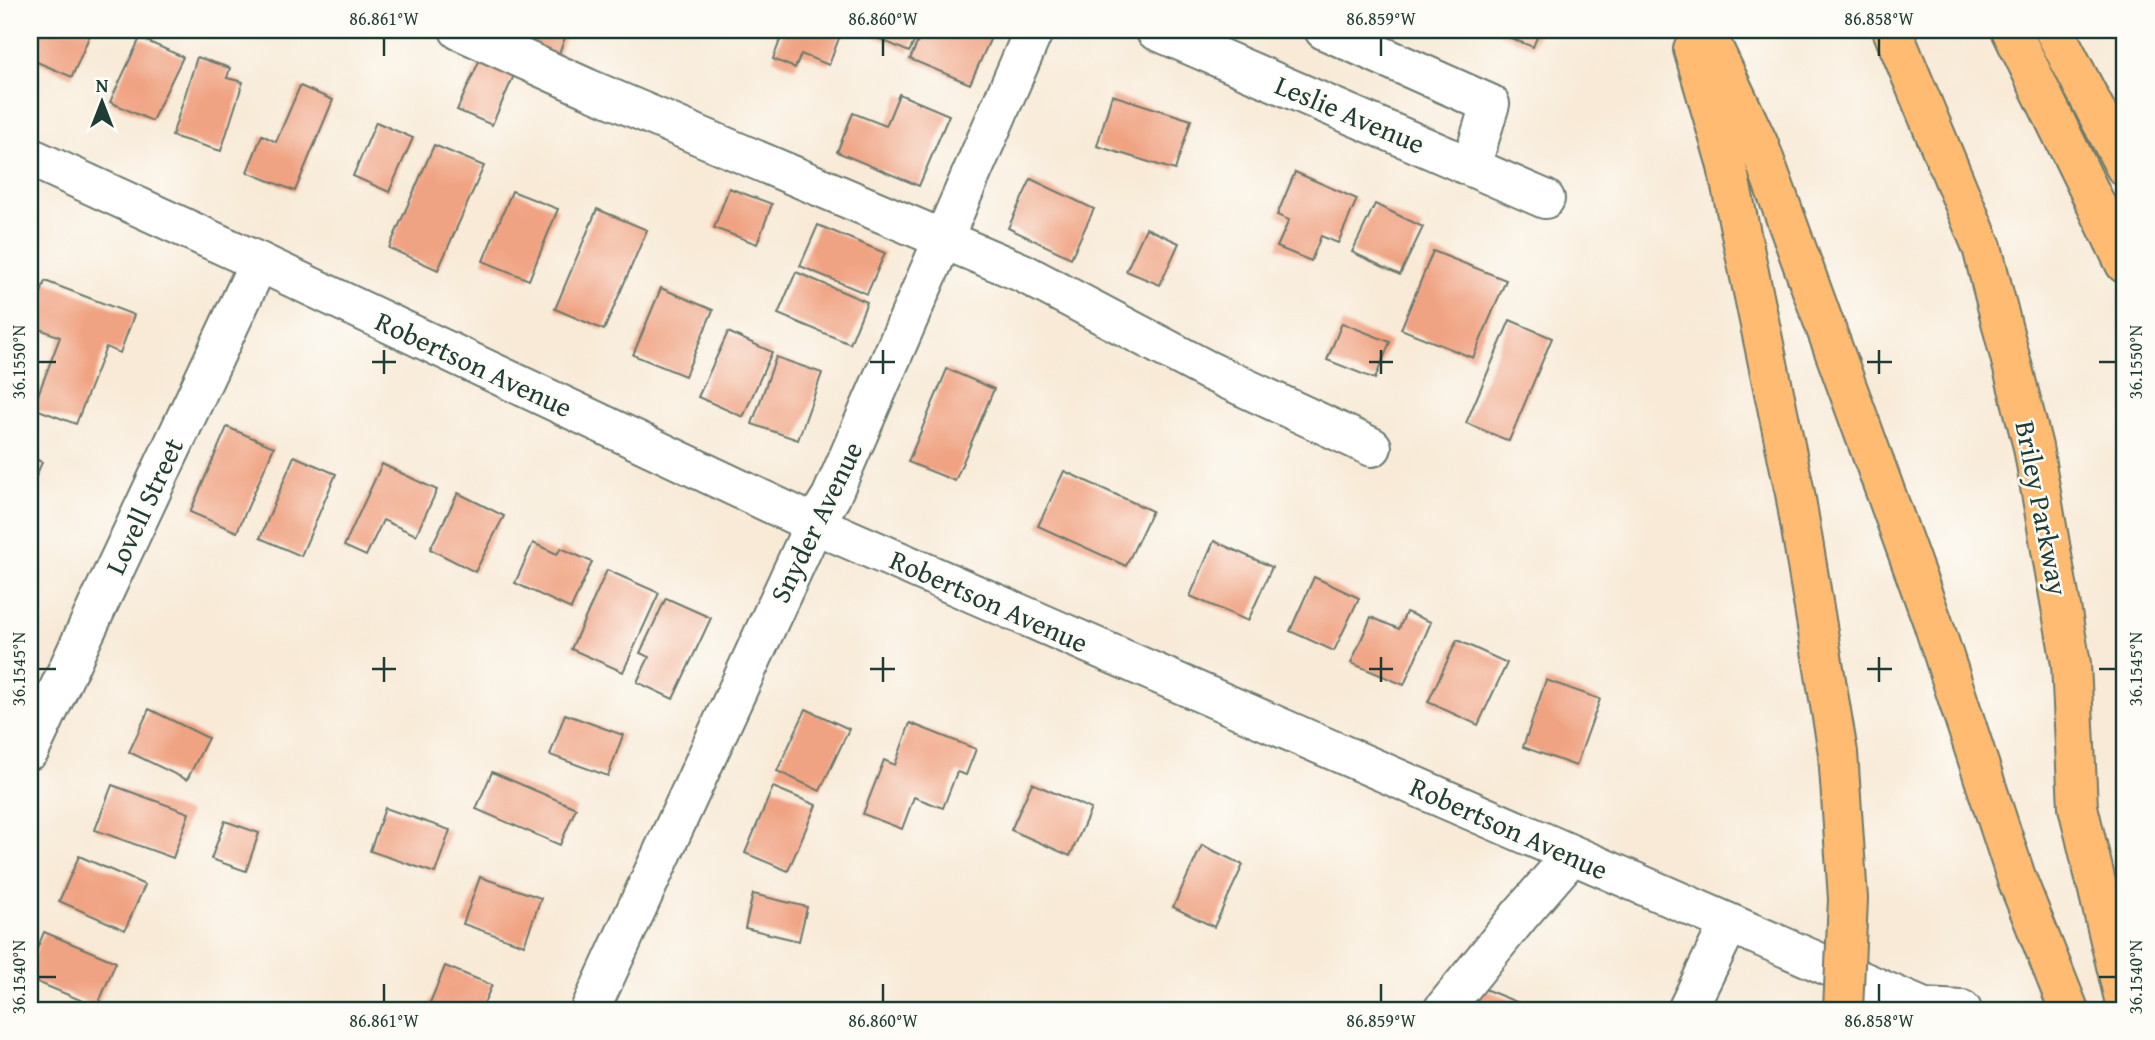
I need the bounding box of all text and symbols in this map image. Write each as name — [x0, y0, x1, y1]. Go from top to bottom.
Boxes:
text: 86.861°W — [349, 5, 419, 32]
text: 86.860°W — [848, 5, 918, 32]
text: 86.859°W — [1346, 5, 1416, 32]
text: 86.858°W — [1844, 5, 1914, 32]
street label: Leslie Avenue — [1269, 64, 1431, 163]
north arrow — [66, 66, 136, 136]
text: N — [96, 71, 109, 99]
street label: Robertson Avenue — [369, 300, 579, 427]
text: 36.1550°N — [5, 324, 32, 399]
text: 36.1550°N — [2122, 324, 2149, 399]
street label: Briley Parkway — [2005, 417, 2080, 599]
street label: Lovell Street — [94, 431, 193, 581]
street label: Snyder Avenue — [759, 434, 872, 609]
street label: Robertson Avenue — [884, 539, 1095, 663]
text: 36.1545°N — [5, 631, 32, 706]
text: 36.1545°N — [2122, 631, 2149, 706]
street label: Robertson Avenue — [1404, 766, 1615, 890]
text: 36.1540°N — [5, 939, 32, 1014]
text: 36.1540°N — [2122, 939, 2149, 1014]
text: 86.861°W — [349, 1007, 419, 1034]
text: 86.860°W — [848, 1007, 918, 1034]
text: 86.859°W — [1346, 1007, 1416, 1034]
text: 86.858°W — [1844, 1007, 1914, 1034]

